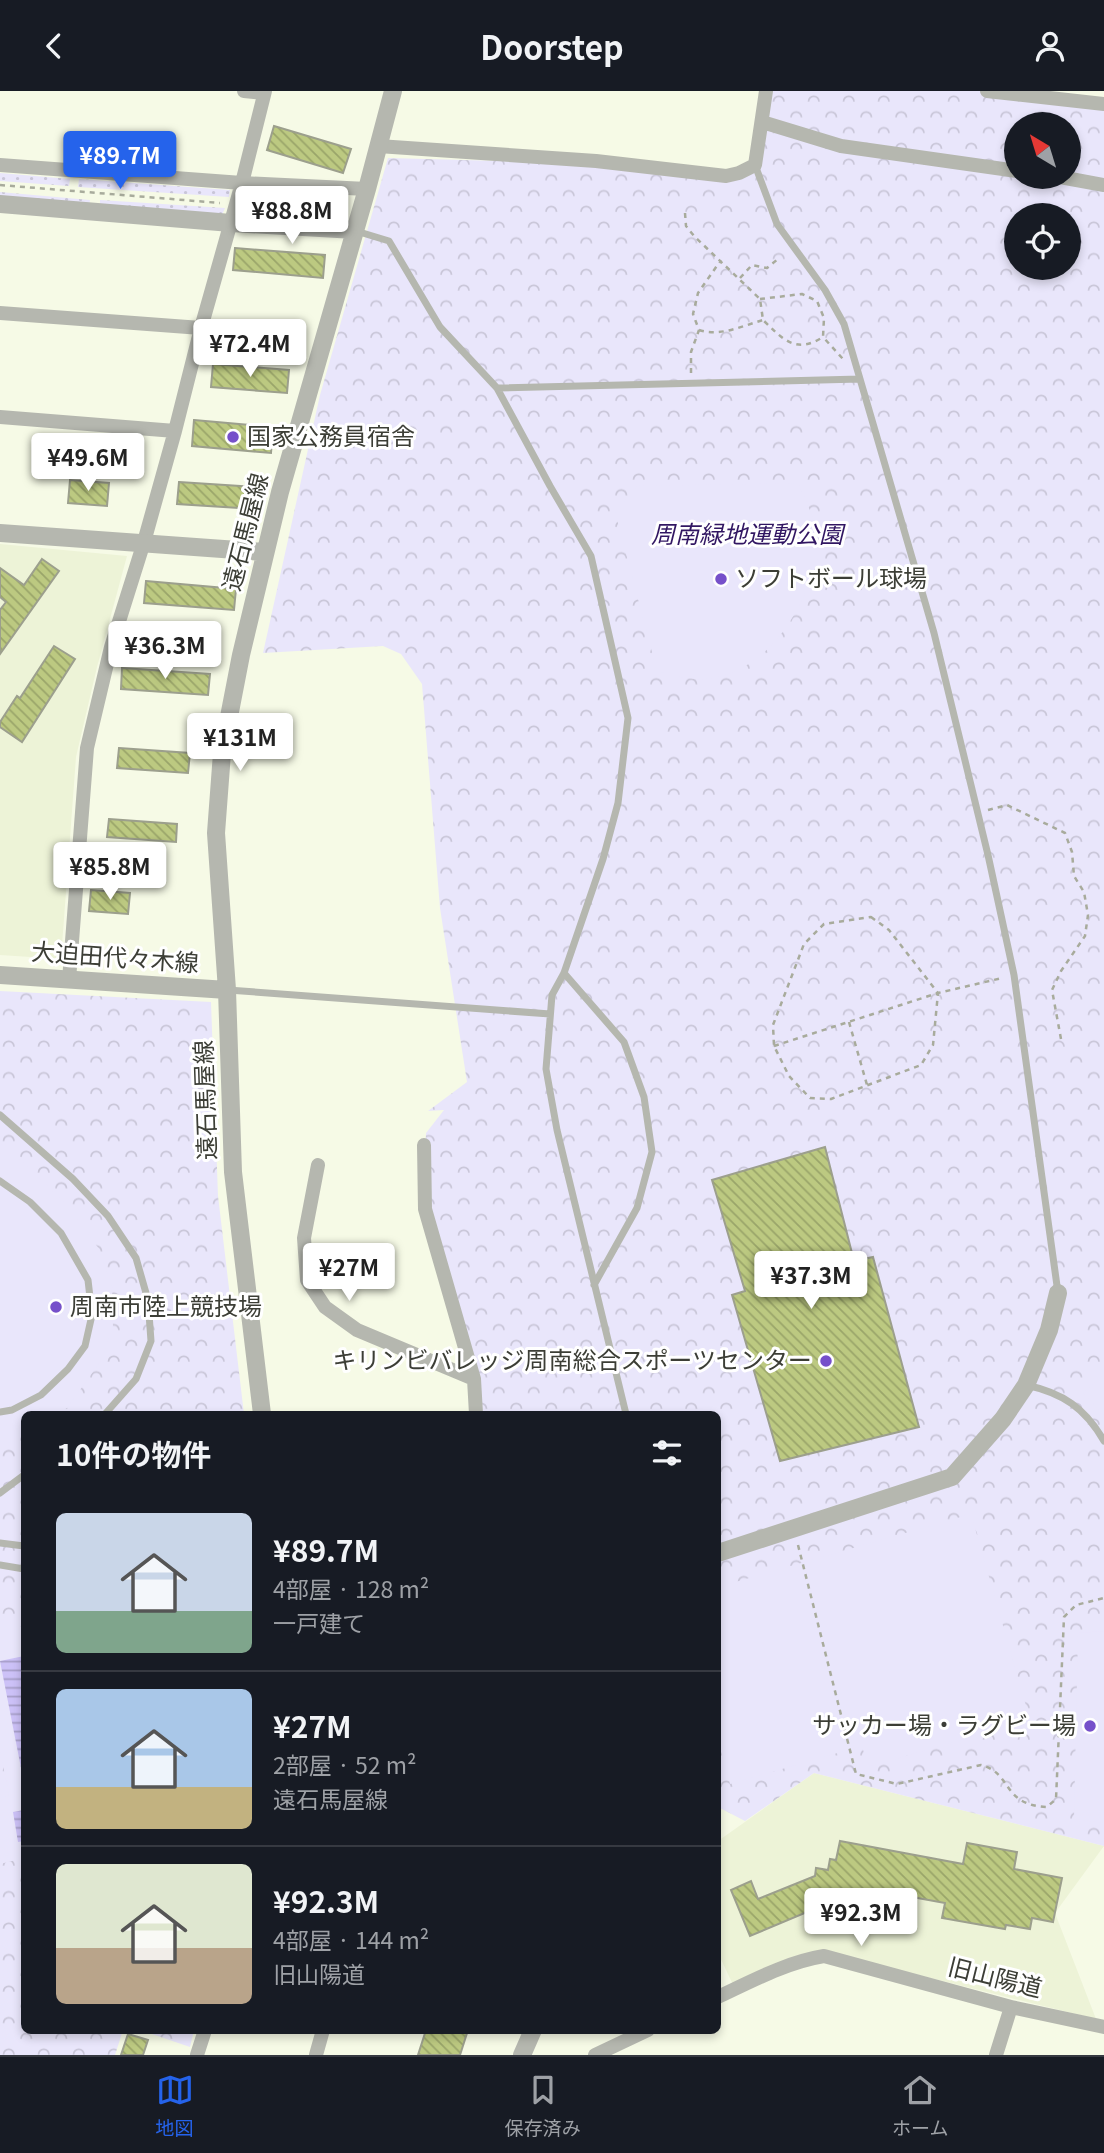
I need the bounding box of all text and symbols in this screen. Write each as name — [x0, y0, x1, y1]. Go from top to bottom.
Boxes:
text: Doorstep — [480, 23, 624, 69]
icon: back — [35, 27, 73, 65]
icon: person — [1031, 27, 1069, 65]
north arrow — [1004, 112, 1082, 189]
map controls — [1004, 112, 1081, 280]
pin: ¥89.7M — [63, 132, 177, 191]
text: ¥89.7M — [79, 137, 161, 171]
pin: ¥88.8M — [235, 187, 349, 246]
text: ¥88.8M — [251, 192, 333, 226]
button: locate — [1004, 203, 1081, 280]
pin: ¥72.4M — [193, 320, 307, 379]
text: ¥72.4M — [209, 325, 291, 359]
place label: 国家公務員宿舎 — [247, 417, 415, 452]
marker: 国家公務員宿舎 — [225, 429, 241, 445]
pin: ¥49.6M — [31, 433, 145, 493]
text: ¥49.6M — [47, 439, 129, 473]
street label: 遠石馬屋線 — [212, 469, 275, 594]
park label: 周南緑地運動公園 — [651, 515, 846, 550]
place label: ソフトボール球場 — [735, 559, 927, 594]
marker: ソフトボール球場 — [713, 571, 729, 587]
pin: ¥36.3M — [108, 621, 222, 681]
text: ¥36.3M — [124, 627, 206, 661]
pin: ¥131M — [191, 713, 289, 773]
text: ¥131M — [203, 719, 277, 753]
pin: ¥85.8M — [53, 843, 167, 902]
text: ¥85.8M — [69, 848, 151, 882]
street label: 大迫田代々木線 — [30, 932, 200, 979]
street label: 遠石馬屋線 — [184, 1040, 223, 1161]
pin: ¥27M — [308, 1243, 390, 1303]
text: ¥27M — [319, 1249, 379, 1283]
pin: ¥37.3M — [754, 1251, 868, 1311]
text: ¥37.3M — [770, 1257, 852, 1291]
place label: 周南市陸上競技場 — [70, 1287, 262, 1322]
marker: 周南市陸上競技場 — [48, 1299, 64, 1315]
place label: キリンビバレッジ周南総合スポーツセンター — [332, 1341, 812, 1376]
marker: キリンビバレッジ周南総合スポーツセンター — [818, 1353, 834, 1369]
text: 10件の物件 — [56, 1431, 211, 1475]
icon: filters — [648, 1434, 686, 1472]
text: ¥89.7M — [273, 1527, 379, 1571]
icon: home — [112, 1541, 196, 1625]
text: 4部屋 · 128 m² — [273, 1571, 429, 1605]
text: 一戸建て — [273, 1605, 365, 1639]
text: ¥27M — [273, 1703, 352, 1747]
place label: サッカー場・ラグビー場 — [812, 1706, 1076, 1741]
icon: home — [112, 1717, 196, 1801]
marker: サッカー場・ラグビー場 — [1082, 1718, 1098, 1734]
text: 2部屋 · 52 m² — [273, 1747, 416, 1781]
text: 遠石馬屋線 — [273, 1781, 388, 1815]
text: ¥92.3M — [273, 1878, 379, 1922]
pin: ¥92.3M — [804, 1889, 918, 1948]
icon: home — [112, 1892, 196, 1976]
text: ¥92.3M — [820, 1894, 902, 1928]
text: 4部屋 · 144 m² — [273, 1922, 429, 1956]
street label: 旧山陽道 — [945, 1947, 1046, 2004]
text: 旧山陽道 — [273, 1956, 365, 1990]
tab: 地図 — [156, 2071, 194, 2140]
tab: 保存済み — [505, 2071, 581, 2140]
tab: ホーム — [892, 2071, 948, 2140]

